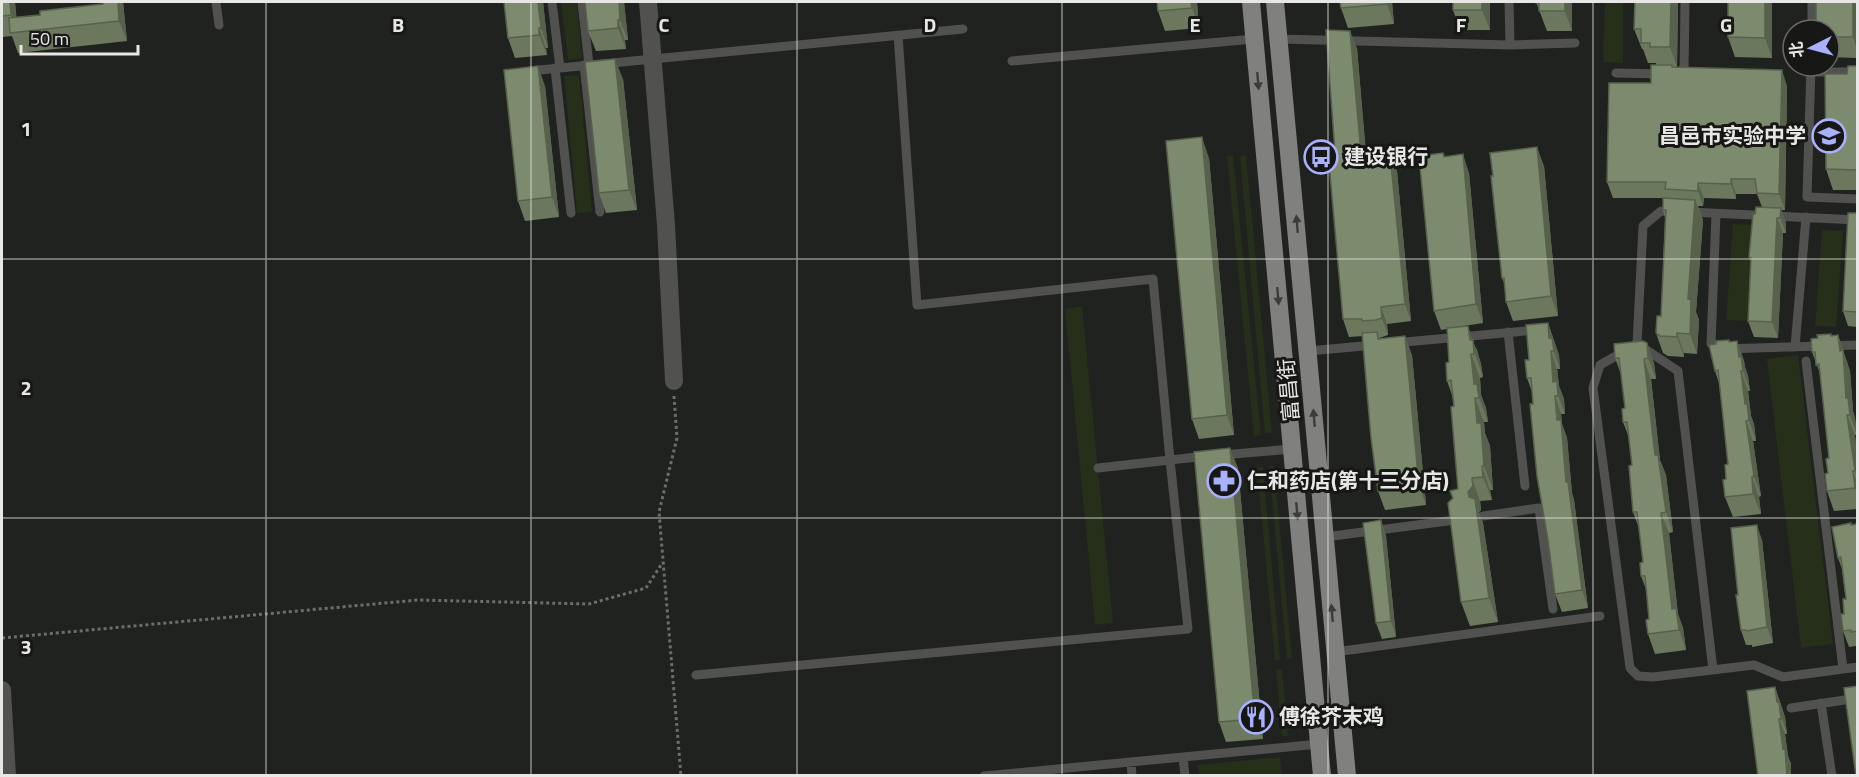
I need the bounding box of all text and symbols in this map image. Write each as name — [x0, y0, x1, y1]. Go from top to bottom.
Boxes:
text: B — [392, 9, 404, 40]
text: C — [659, 9, 670, 40]
text: D — [924, 9, 936, 40]
text: E — [1189, 9, 1201, 40]
text: F — [1456, 9, 1467, 40]
text: G — [1720, 9, 1732, 40]
scale bar — [21, 18, 138, 56]
north arrow — [1781, 18, 1841, 78]
text: 50 m — [30, 25, 69, 52]
text: 北 — [1783, 40, 1809, 59]
one-way arrow — [1253, 71, 1263, 90]
text: 1 — [20, 113, 32, 144]
school or university icon: 昌邑市实验中学 — [1811, 118, 1847, 154]
place label: 昌邑市实验中学 — [1659, 119, 1806, 151]
bus stop icon: 建设银行 — [1303, 139, 1339, 175]
place label: 建设银行 — [1344, 140, 1428, 172]
one-way arrow — [1292, 215, 1302, 234]
one-way arrow — [1273, 286, 1283, 305]
street label: 富昌街 — [1269, 357, 1307, 423]
text: 2 — [20, 372, 32, 403]
one-way arrow — [1309, 409, 1319, 428]
pharmacy icon: 仁和药店(第十三分店) — [1206, 463, 1242, 499]
place label: 仁和药店(第十三分店) — [1247, 464, 1449, 496]
one-way arrow — [1292, 501, 1302, 520]
one-way arrow — [1327, 603, 1337, 622]
text: 3 — [20, 631, 32, 662]
restaurant icon: 傅徐芥末鸡 — [1238, 699, 1274, 735]
place label: 傅徐芥末鸡 — [1279, 700, 1384, 732]

